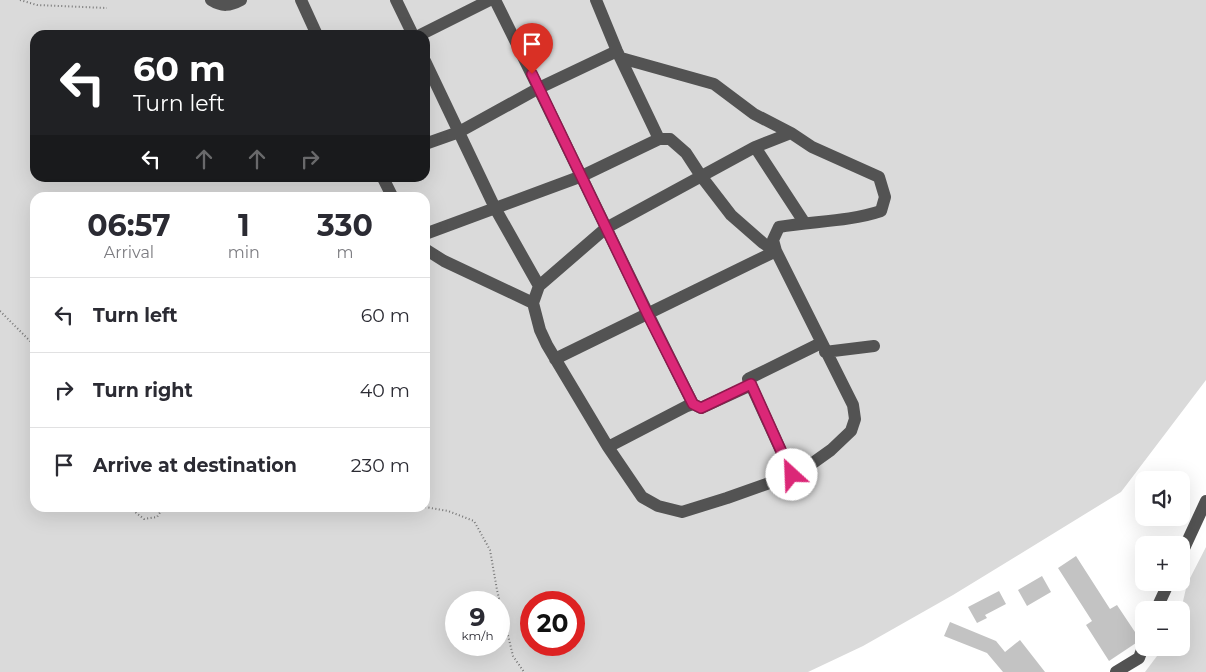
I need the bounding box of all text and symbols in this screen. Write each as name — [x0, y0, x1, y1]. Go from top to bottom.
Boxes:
pin — [511, 23, 553, 74]
icon: arrive — [518, 30, 546, 58]
text: 60 m — [133, 47, 226, 90]
icon: left — [50, 50, 115, 115]
text: Turn left — [133, 90, 225, 117]
icon: left — [137, 145, 165, 173]
icon: ahead — [190, 145, 218, 173]
icon: ahead — [243, 145, 271, 173]
icon: right — [296, 145, 324, 173]
text: 06:57 — [87, 207, 171, 244]
text: 1 — [238, 207, 250, 244]
text: 330 — [317, 207, 373, 244]
text: Arrival — [104, 243, 154, 262]
text: min — [228, 243, 260, 262]
text: m — [336, 243, 353, 262]
icon: left — [50, 301, 78, 329]
text: Turn left — [93, 304, 178, 327]
text: 60 m — [361, 304, 410, 327]
icon: right — [50, 376, 78, 404]
text: Turn right — [93, 379, 193, 402]
text: 40 m — [360, 379, 410, 402]
position arrow — [765, 448, 817, 500]
icon: arrive — [50, 451, 78, 479]
text: Arrive at destination — [93, 454, 297, 477]
text: 230 m — [351, 454, 410, 477]
map controls — [1135, 471, 1190, 656]
button: sound — [1135, 471, 1190, 526]
button: + — [1135, 536, 1190, 591]
speed limit sign: 20 — [520, 591, 585, 656]
button: − — [1135, 601, 1190, 656]
text: 9 — [470, 602, 485, 632]
text: km/h — [461, 628, 494, 643]

